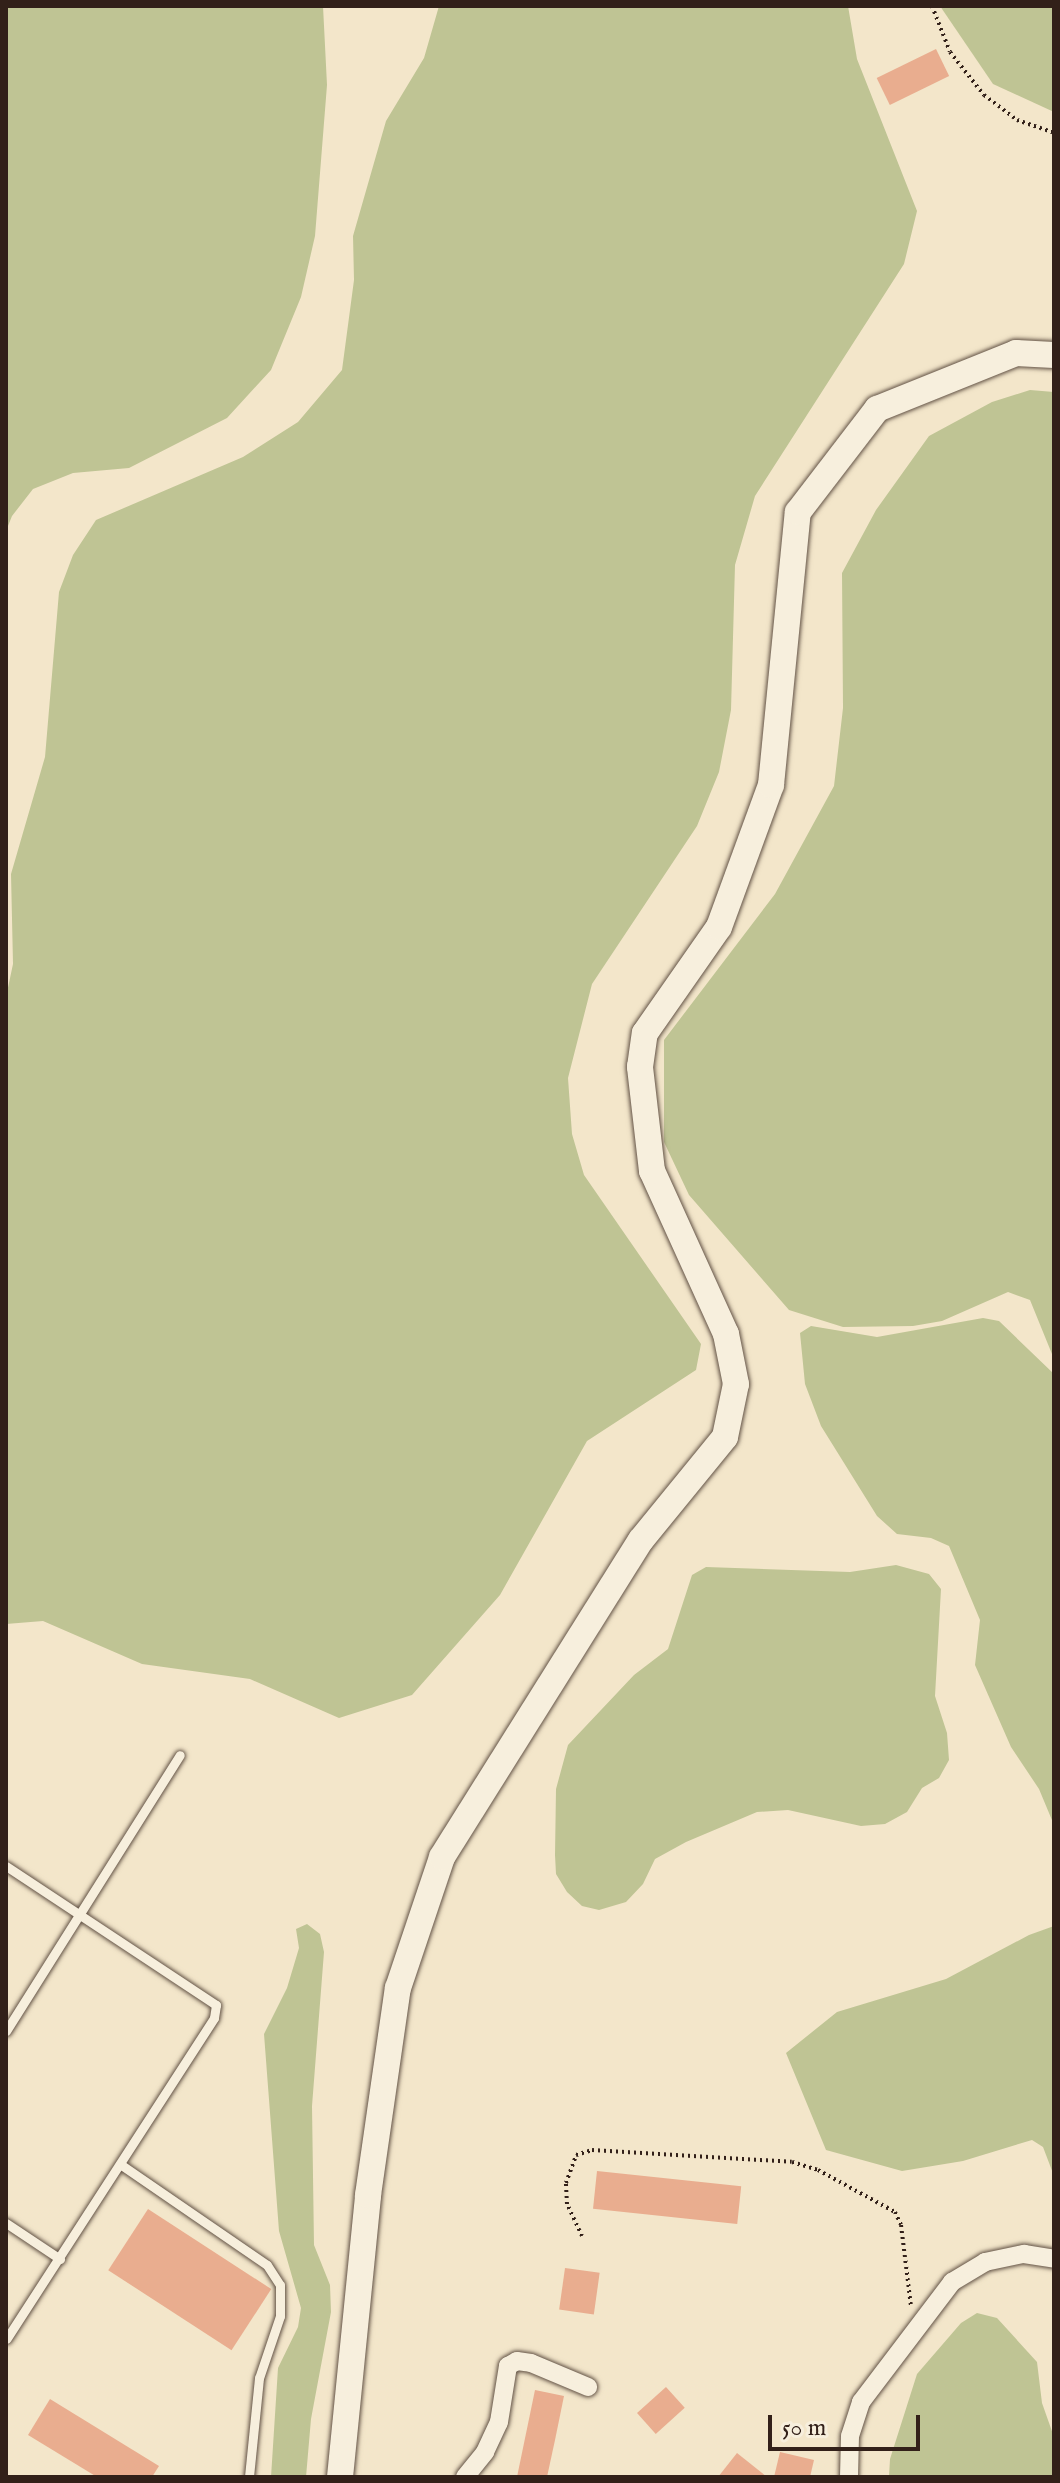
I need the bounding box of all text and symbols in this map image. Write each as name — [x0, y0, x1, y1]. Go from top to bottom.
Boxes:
scale bar — [772, 2399, 924, 2449]
text: 50 m — [782, 2413, 826, 2444]

